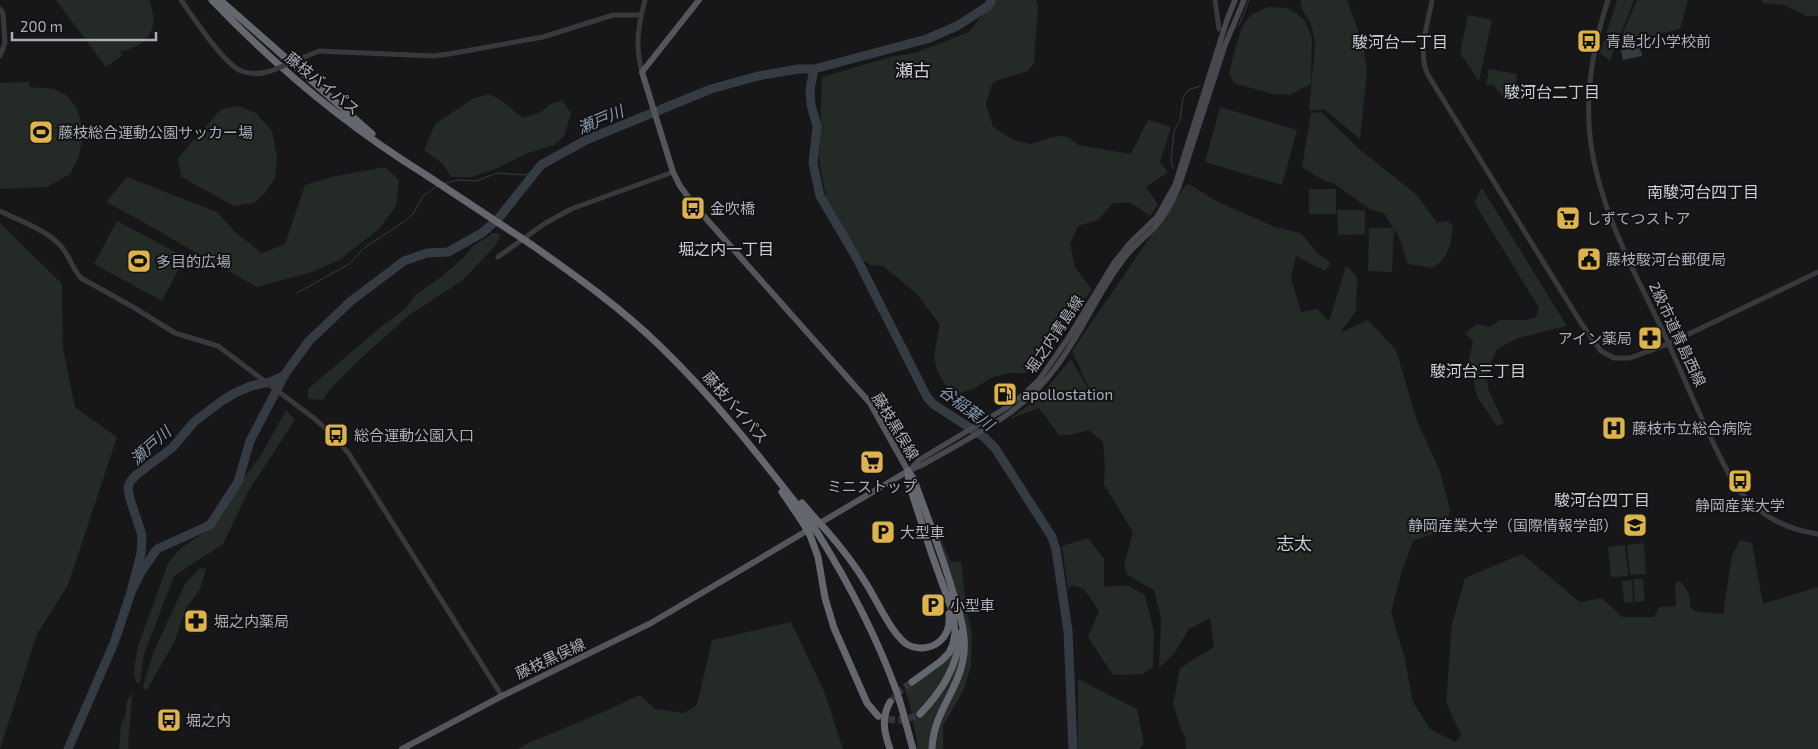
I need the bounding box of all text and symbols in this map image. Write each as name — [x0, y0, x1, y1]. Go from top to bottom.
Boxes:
scale bar — [12, 10, 156, 42]
text: 200 m — [20, 17, 63, 35]
bus stop icon: 青島北小学校前 — [1576, 28, 1602, 54]
district label: 駿河台一丁目 — [1352, 32, 1448, 51]
place label: 青島北小学校前 — [1606, 32, 1711, 50]
street label: 藤枝バイパス — [282, 48, 364, 118]
district label: 瀬古 — [895, 59, 931, 81]
district label: 駿河台二丁目 — [1504, 82, 1600, 101]
water label: 瀬戸川 — [574, 100, 628, 137]
sports icon: 藤枝総合運動公園サッカー場 — [28, 119, 54, 145]
place label: 藤枝総合運動公園サッカー場 — [58, 123, 253, 141]
district label: 南駿河台四丁目 — [1647, 182, 1759, 201]
bus stop icon: 金吹橋 — [680, 195, 706, 221]
place label: 金吹橋 — [710, 199, 755, 217]
supermarket icon: しずてつストア — [1555, 205, 1581, 231]
place label: しずてつストア — [1586, 209, 1690, 227]
district label: 堀之内一丁目 — [678, 239, 774, 258]
public building icon: 藤枝駿河台郵便局 — [1576, 246, 1602, 272]
sports icon: 多目的広場 — [126, 248, 152, 274]
place label: 藤枝駿河台郵便局 — [1606, 250, 1726, 268]
place label: 多目的広場 — [156, 252, 231, 270]
street label: 2級市道青島西線 — [1646, 279, 1710, 389]
street label: 堀之内青島線 — [1021, 292, 1087, 376]
pharmacy icon: アイン薬局 — [1637, 325, 1663, 351]
place label: アイン薬局 — [1558, 329, 1632, 347]
district label: 駿河台三丁目 — [1430, 361, 1526, 380]
street label: 藤枝バイパス — [700, 367, 772, 447]
water label: 谷稲葉川 — [936, 380, 1000, 435]
fuel station icon: apollostation — [992, 381, 1018, 407]
place label: apollostation — [1022, 385, 1113, 403]
street label: 藤枝黒俣線 — [869, 389, 923, 463]
hospital icon: 藤枝市立総合病院 — [1601, 415, 1627, 441]
place label: 藤枝市立総合病院 — [1632, 419, 1752, 437]
water label: 瀬戸川 — [126, 421, 176, 468]
bus stop icon: 総合運動公園入口 — [323, 422, 349, 448]
place label: 総合運動公園入口 — [354, 426, 474, 444]
supermarket icon: ミニストップ — [859, 449, 885, 475]
bus stop icon: 静岡産業大学 — [1727, 468, 1753, 494]
place label: ミニストップ — [827, 477, 917, 495]
district label: 駿河台四丁目 — [1554, 490, 1650, 509]
place label: 静岡産業大学 — [1695, 496, 1785, 514]
school or university icon: 静岡産業大学（国際情報学部） — [1622, 512, 1648, 538]
place label: 静岡産業大学（国際情報学部） — [1408, 516, 1618, 534]
parking icon: 大型車 — [870, 519, 896, 545]
place label: 大型車 — [900, 523, 945, 541]
district label: 志太 — [1276, 532, 1312, 554]
parking icon: 小型車 — [920, 592, 946, 618]
place label: 小型車 — [950, 596, 995, 614]
pharmacy icon: 堀之内薬局 — [183, 608, 209, 634]
place label: 堀之内薬局 — [214, 612, 289, 630]
street label: 藤枝黒俣線 — [512, 634, 588, 682]
bus stop icon: 堀之内 — [156, 707, 182, 733]
place label: 堀之内 — [186, 711, 231, 729]

